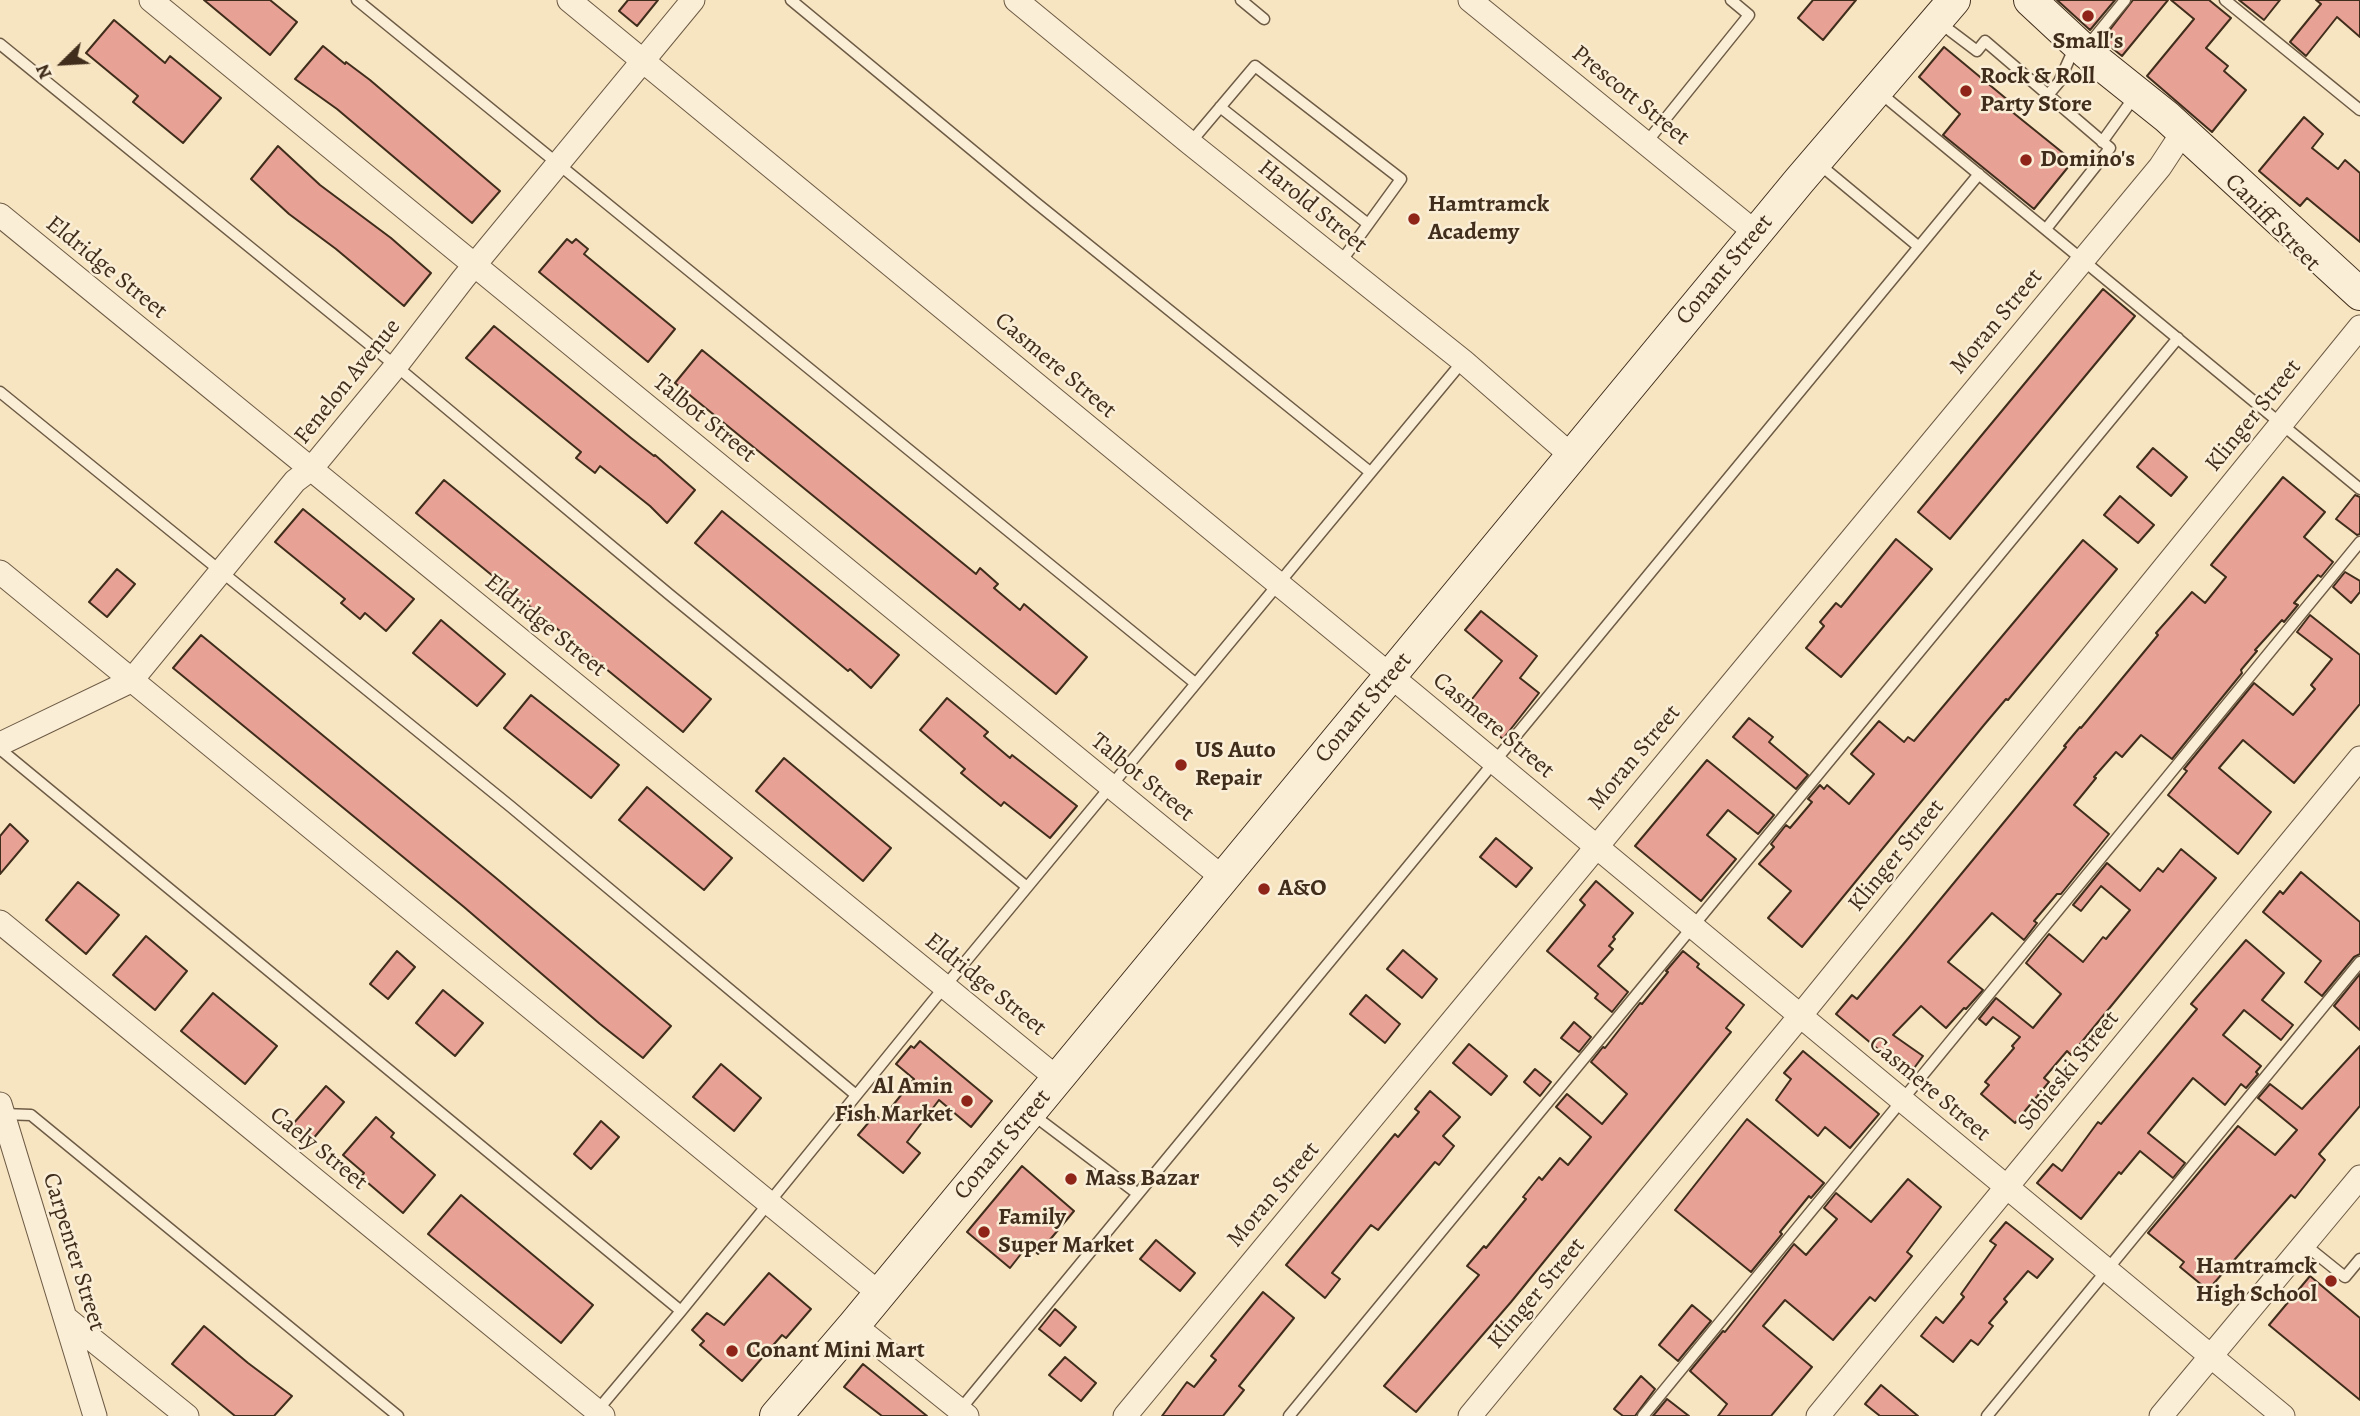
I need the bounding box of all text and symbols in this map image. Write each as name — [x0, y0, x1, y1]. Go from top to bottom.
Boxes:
marker: Small's — [2080, 8, 2096, 24]
north arrow — [28, 28, 98, 98]
place label: Small's — [2052, 28, 2124, 56]
street label: Prescott Street — [1565, 40, 1695, 152]
text: N — [29, 60, 59, 83]
place label: Rock & Roll Party Store — [1980, 63, 2095, 119]
marker: Rock & Roll Party Store — [1958, 83, 1974, 99]
place label: Domino's — [2040, 146, 2135, 174]
marker: Domino's — [2018, 152, 2034, 168]
street label: Harold Street — [1252, 154, 1372, 260]
street label: Caniff Street — [2218, 168, 2326, 278]
place label: Hamtramck Academy — [1428, 191, 1549, 247]
street label: Conant Street — [1670, 209, 1780, 331]
street label: Eldridge Street — [39, 210, 173, 326]
marker: Hamtramck Academy — [1406, 211, 1422, 227]
street label: Moran Street — [1945, 263, 2049, 381]
street label: Casmere Street — [988, 307, 1122, 425]
street label: Fenelon Avenue — [289, 313, 407, 451]
street label: Klinger Street — [2200, 354, 2308, 478]
street label: Talbot Street — [646, 369, 762, 469]
street label: Eldridge Street — [478, 568, 612, 684]
street label: Conant Street — [1309, 647, 1419, 769]
street label: Casmere Street — [1426, 667, 1560, 785]
street label: Moran Street — [1583, 699, 1687, 817]
street label: Talbot Street — [1084, 728, 1200, 828]
place label: US Auto Repair — [1195, 737, 1276, 793]
marker: US Auto Repair — [1173, 757, 1189, 773]
street label: Klinger Street — [1843, 794, 1951, 918]
place label: A&O — [1278, 875, 1326, 903]
marker: A&O — [1256, 881, 1272, 897]
street label: Eldridge Street — [918, 927, 1052, 1043]
street label: Sobieski Street — [2012, 1005, 2126, 1137]
street label: Casmere Street — [1862, 1030, 1996, 1148]
place label: Al Amin Fish Market — [834, 1073, 953, 1129]
street label: Conant Street — [948, 1084, 1058, 1206]
marker: Al Amin Fish Market — [959, 1093, 975, 1109]
street label: Caely Street — [263, 1101, 373, 1197]
street label: Moran Street — [1222, 1136, 1326, 1254]
place label: Mass Bazar — [1085, 1165, 1199, 1193]
street label: Carpenter Street — [35, 1170, 111, 1334]
marker: Mass Bazar — [1063, 1171, 1079, 1187]
place label: Family Super Market — [998, 1204, 1134, 1260]
marker: Family Super Market — [976, 1224, 992, 1240]
street label: Klinger Street — [1482, 1232, 1592, 1356]
place label: Hamtramck High School — [2196, 1253, 2317, 1309]
marker: Hamtramck High School — [2323, 1273, 2339, 1289]
place label: Conant Mini Mart — [746, 1337, 925, 1365]
marker: Conant Mini Mart — [724, 1343, 740, 1359]

